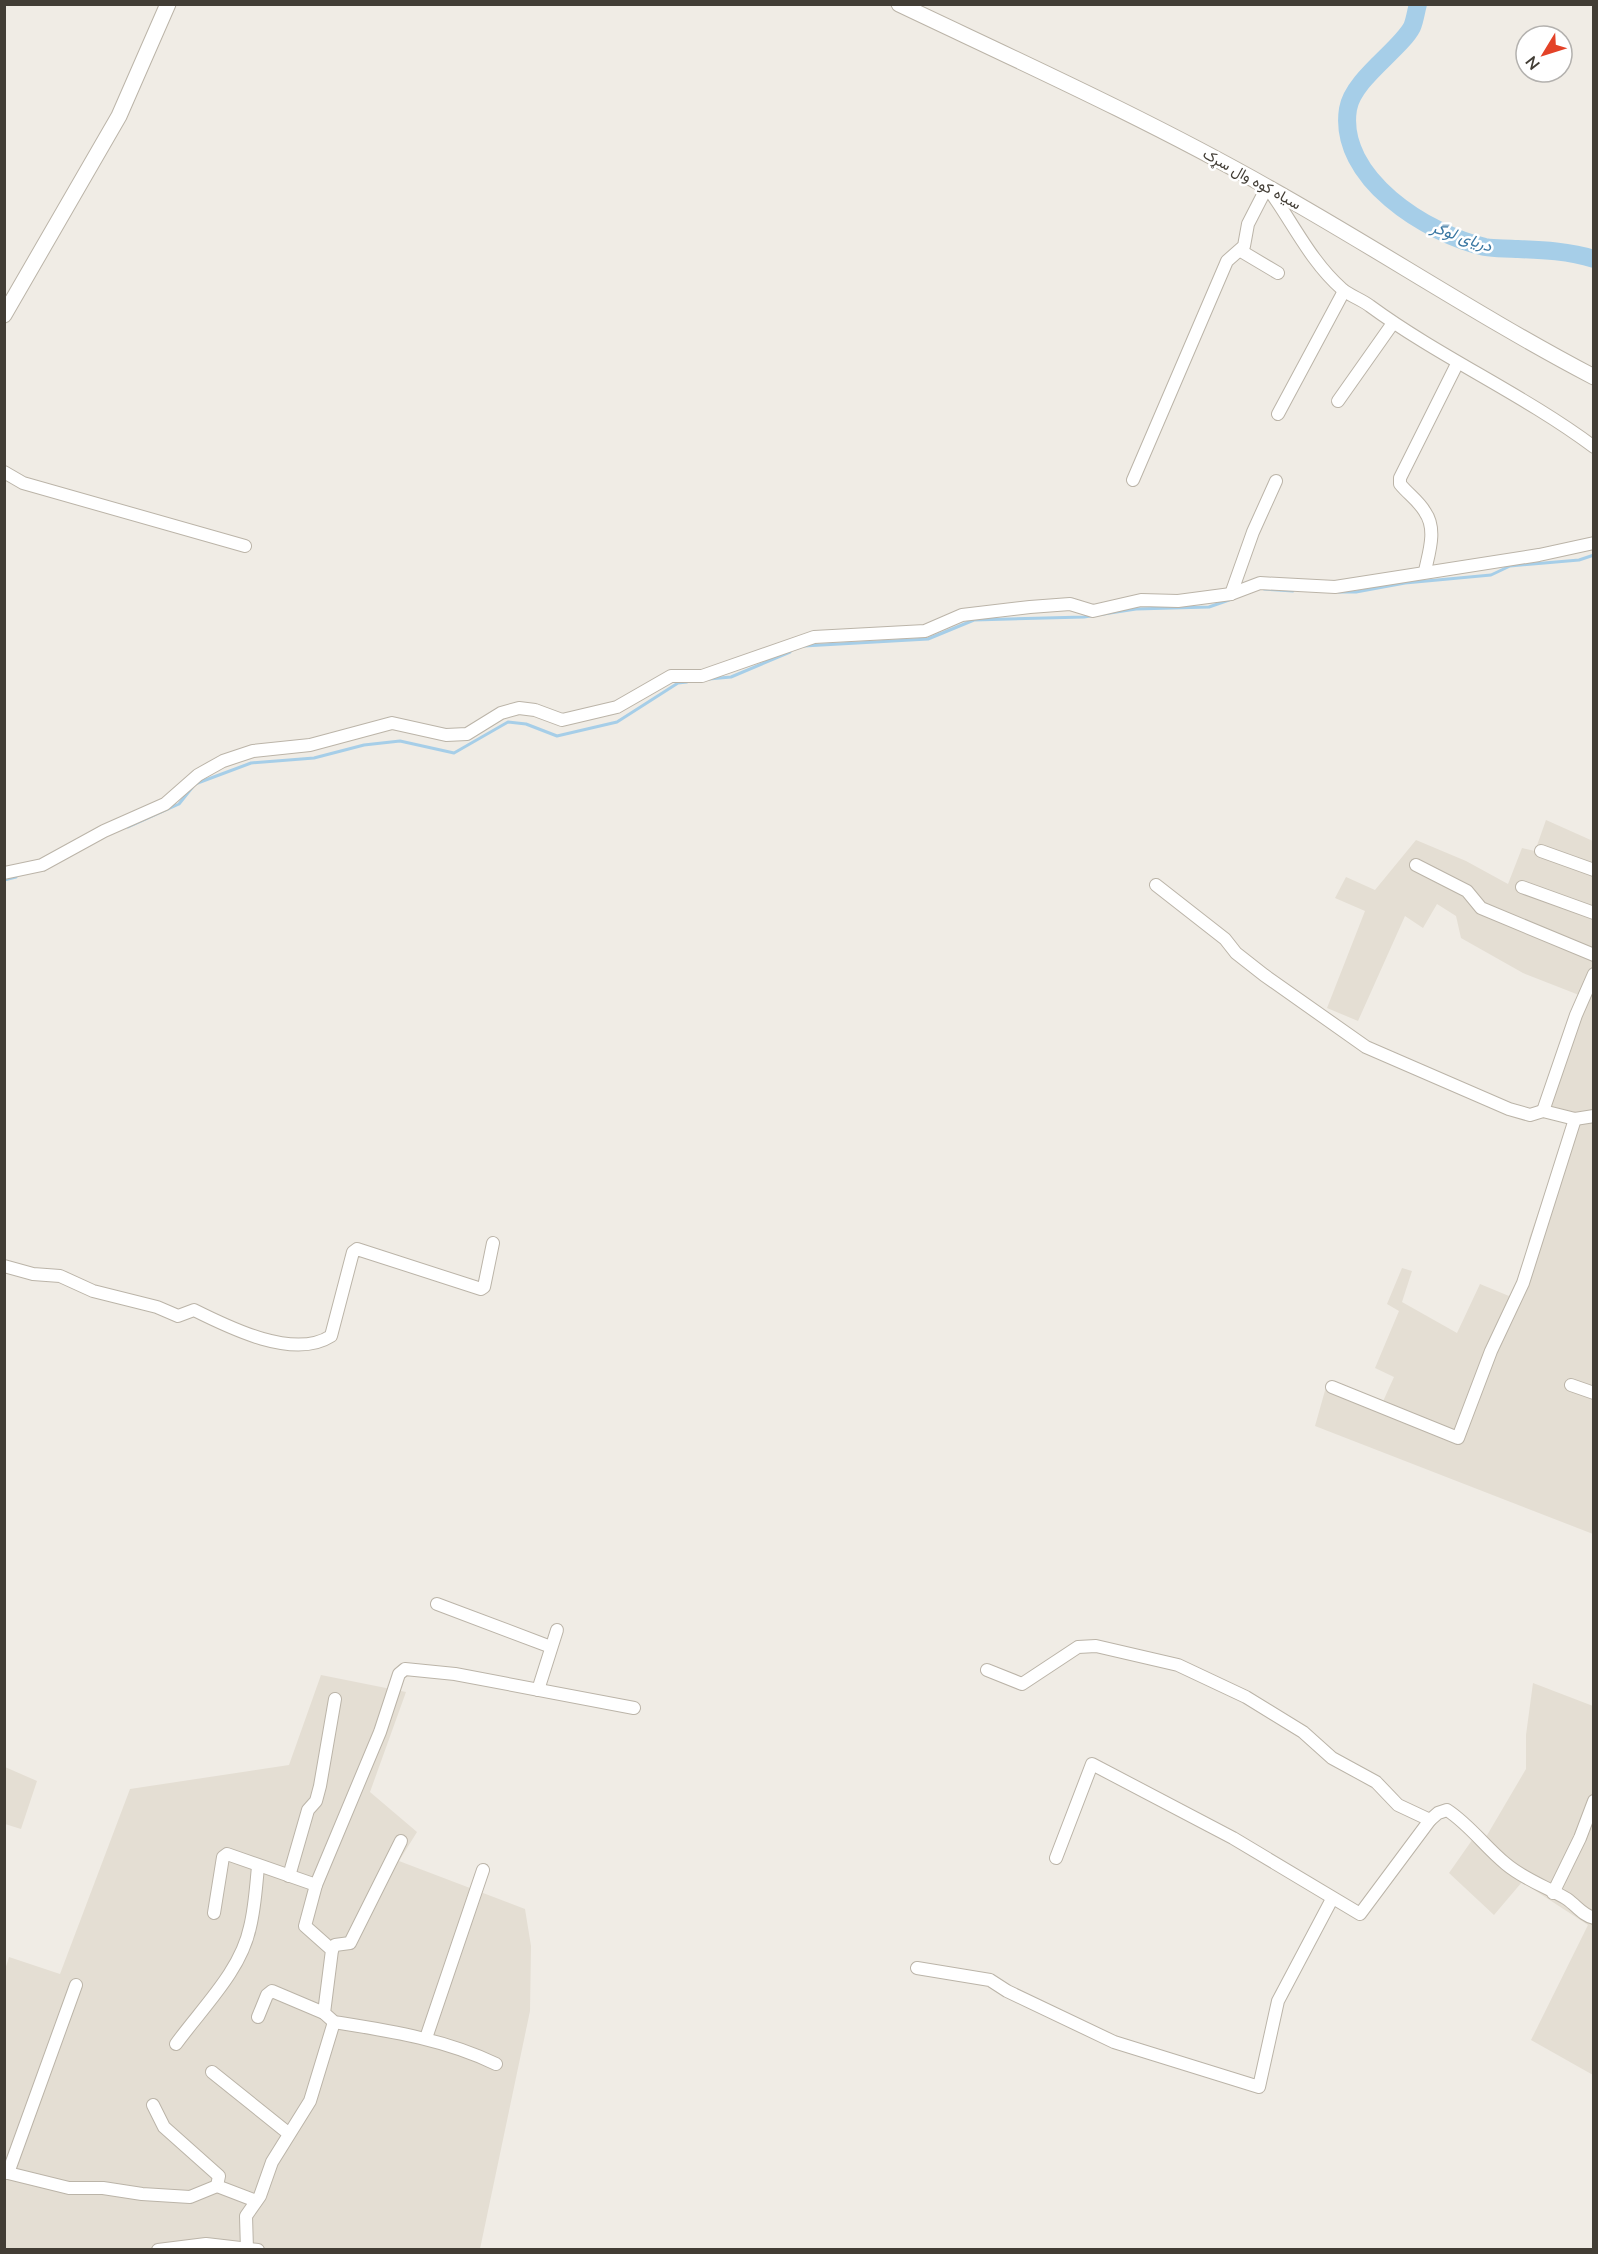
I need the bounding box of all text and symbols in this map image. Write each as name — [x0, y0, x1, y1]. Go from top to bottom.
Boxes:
north arrow — [1514, 24, 1574, 84]
text: N — [1521, 52, 1544, 74]
street label: سیاه کوه وال سړک — [1199, 144, 1305, 214]
water label: دریای لوگر — [1428, 216, 1495, 257]

